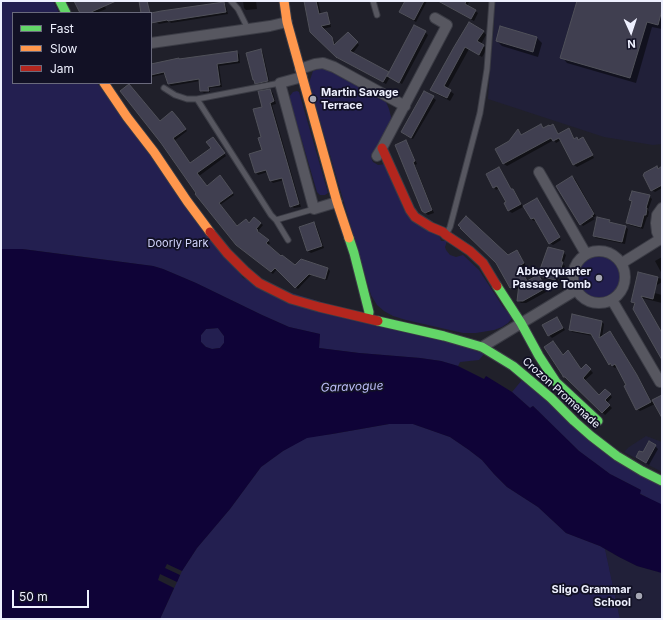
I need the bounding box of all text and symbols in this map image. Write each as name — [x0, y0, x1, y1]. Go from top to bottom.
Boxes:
legend — [12, 12, 152, 84]
north arrow — [611, 12, 651, 52]
text: Fast — [50, 21, 74, 36]
text: N — [627, 37, 636, 51]
text: Slow — [50, 41, 77, 56]
text: Jam — [50, 61, 74, 76]
place label: Martin Savage Terrace — [321, 86, 399, 112]
marker: Martin Savage Terrace — [308, 94, 318, 104]
park label: Doorly Park — [148, 237, 208, 251]
place label: Abbeyquarter Passage Tomb — [513, 265, 591, 291]
marker: Abbeyquarter Passage Tomb — [594, 273, 604, 283]
street label: Crozon Promenade — [519, 355, 603, 431]
water label: Garavogue — [320, 379, 384, 395]
scale bar — [14, 582, 91, 608]
place label: Sligo Grammar School — [552, 583, 631, 609]
text: 50 m — [19, 589, 48, 604]
marker: Sligo Grammar School — [634, 591, 644, 601]

